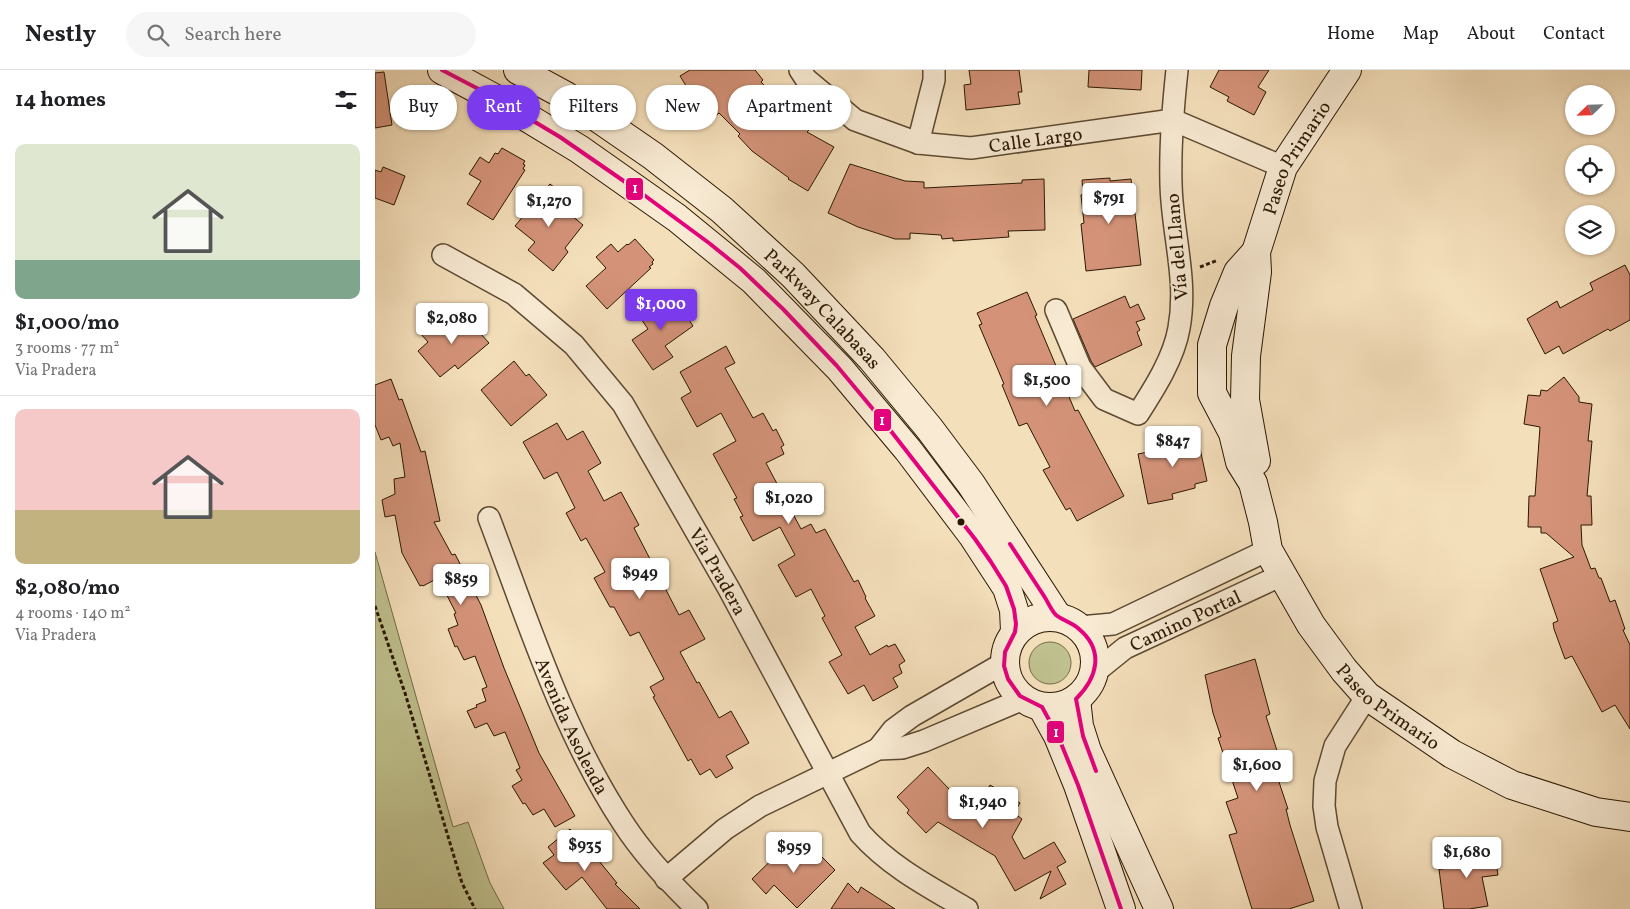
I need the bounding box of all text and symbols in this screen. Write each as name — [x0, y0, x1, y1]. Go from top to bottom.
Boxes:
search box — [126, 12, 476, 57]
text: Nestly — [25, 18, 96, 52]
icon: search — [144, 21, 172, 49]
text: Search here — [184, 22, 282, 48]
text: Home — [1327, 22, 1375, 47]
text: Map — [1403, 22, 1439, 47]
text: About — [1467, 22, 1515, 47]
text: Contact — [1543, 22, 1605, 47]
chip: Buy — [390, 85, 457, 130]
chip: Rent — [467, 85, 540, 130]
chip: Filters — [550, 85, 636, 130]
chip: New — [646, 85, 718, 130]
chip: Apartment — [728, 85, 851, 130]
north arrow — [1565, 85, 1615, 135]
map controls — [1565, 85, 1615, 255]
text: 14 homes — [15, 86, 106, 115]
icon: filters — [332, 86, 360, 114]
street label: Paseo Primario — [1258, 96, 1338, 218]
street label: Calle Largo — [987, 122, 1084, 160]
button: locate — [1565, 145, 1615, 195]
icon: home — [143, 176, 233, 266]
line badge: 1 — [625, 177, 644, 201]
text: 1 — [632, 180, 638, 199]
pin: $791 — [1079, 182, 1139, 225]
pin: $1,270 — [508, 186, 590, 228]
text: $791 — [1093, 188, 1125, 210]
text: $1,270 — [526, 191, 572, 213]
street label: Vía del Llano — [1160, 192, 1196, 301]
button: layers — [1565, 205, 1615, 255]
street label: Parkway Calabasas — [757, 244, 886, 375]
pin: $1,000 — [620, 288, 702, 331]
text: $1,000 — [636, 294, 686, 316]
pin: $2,080 — [411, 302, 493, 345]
text: $2,080 — [427, 308, 477, 330]
text: $1,000/mo — [15, 309, 119, 338]
text: 3 rooms · 77 m² — [15, 338, 119, 360]
text: Via Pradera — [15, 360, 96, 382]
pin: $1,500 — [1006, 364, 1088, 407]
text: $1,500 — [1023, 370, 1071, 392]
line badge: 1 — [873, 408, 892, 432]
text: 1 — [879, 412, 885, 431]
pin: $847 — [1143, 426, 1203, 468]
text: $847 — [1156, 431, 1190, 453]
icon: home — [143, 442, 233, 532]
pin: $1,020 — [748, 482, 830, 525]
text: $1,020 — [765, 488, 813, 510]
unlabelled marker — [956, 517, 966, 527]
street label: Via Pradera — [682, 524, 752, 621]
pin: $949 — [610, 558, 670, 600]
text: $949 — [622, 563, 658, 585]
pin: $859 — [431, 564, 491, 606]
text: $859 — [444, 569, 478, 591]
text: $2,080/mo — [15, 574, 120, 603]
street label: Camino Portal — [1126, 585, 1246, 659]
text: 4 rooms · 140 m² — [15, 603, 130, 625]
text: Via Pradera — [15, 625, 96, 647]
street label: Avenida Asoleada — [528, 654, 614, 800]
street label: Paseo Primario — [1329, 659, 1445, 757]
line badge: 1 — [1046, 720, 1065, 744]
text: 1 — [1053, 724, 1059, 743]
pin: $1,600 — [1216, 750, 1298, 792]
text: $1,600 — [1233, 755, 1281, 777]
pin: $1,940 — [942, 786, 1024, 829]
text: $1,940 — [959, 792, 1007, 814]
pin: $935 — [555, 830, 615, 872]
pin: $959 — [764, 832, 824, 874]
text: $935 — [568, 835, 602, 857]
pin: $1,680 — [1426, 836, 1508, 879]
text: $959 — [777, 837, 811, 859]
text: $1,680 — [1443, 842, 1491, 864]

